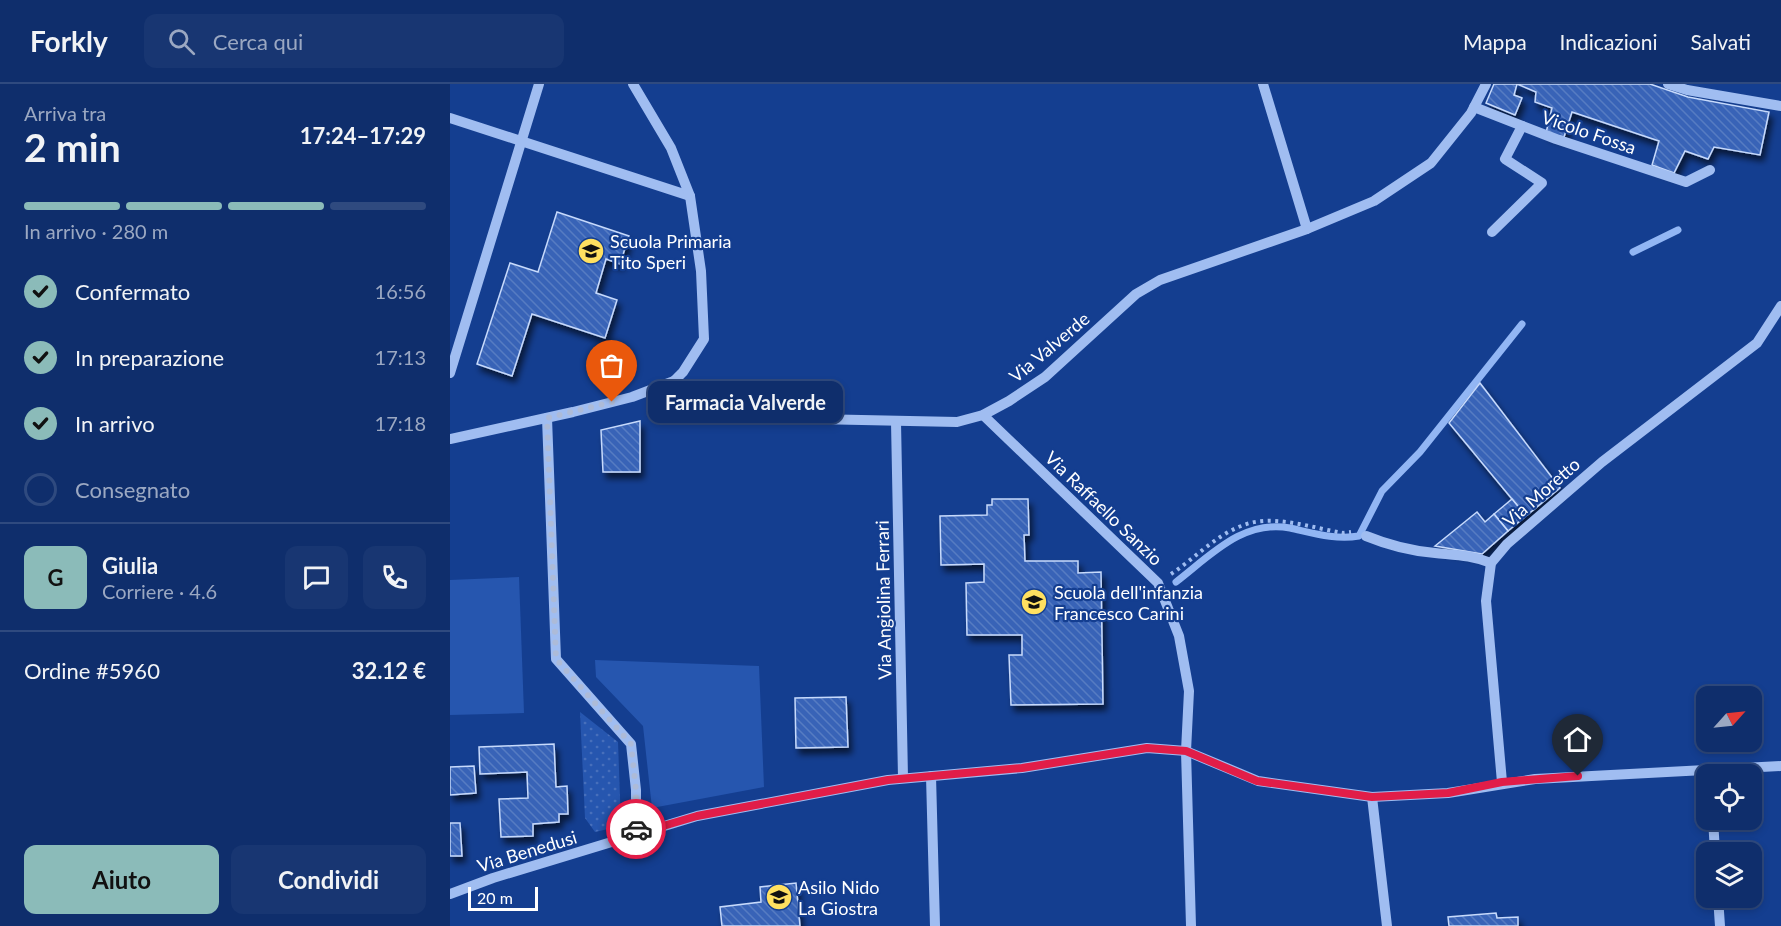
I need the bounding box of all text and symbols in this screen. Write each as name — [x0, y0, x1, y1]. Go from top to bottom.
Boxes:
search box — [144, 14, 564, 68]
text: Forkly — [30, 24, 108, 58]
icon: search — [165, 25, 198, 58]
text: Cerca qui — [213, 28, 303, 55]
text: Mappa — [1463, 29, 1527, 54]
text: Indicazioni — [1560, 29, 1658, 54]
text: Salvati — [1691, 29, 1751, 54]
text: Arriva tra — [24, 101, 106, 125]
street label: Vicolo Fossa — [1539, 106, 1639, 158]
text: 17:24–17:29 — [300, 122, 426, 149]
text: 2 min — [24, 124, 121, 170]
text: In arrivo · 280 m — [24, 219, 168, 243]
place label: Scuola Primaria Tito Speri — [610, 230, 731, 273]
school or university icon: Scuola Primaria Tito Speri — [576, 236, 606, 266]
icon: check — [24, 275, 57, 308]
text: Confermato — [75, 278, 190, 305]
text: 16:56 — [375, 279, 426, 303]
street label: Via Valverde — [1004, 307, 1094, 387]
pin — [586, 340, 637, 402]
icon: check — [24, 341, 57, 374]
text: In preparazione — [75, 344, 224, 371]
text: 17:13 — [375, 345, 426, 369]
icon: bag — [595, 349, 628, 382]
callout: Farmacia Valverde — [648, 381, 843, 423]
text: Farmacia Valverde — [665, 390, 826, 414]
icon: check — [24, 407, 57, 440]
text: In arrivo — [75, 410, 155, 437]
text: 17:18 — [375, 411, 426, 435]
street label: Via Raffaello Sanzio — [1041, 446, 1167, 570]
street label: Via Moretto — [1498, 453, 1584, 531]
text: Consegnato — [75, 476, 190, 503]
street label: Via Angiolina Ferrari — [871, 520, 895, 680]
button: chat — [285, 546, 348, 609]
button: phone — [363, 546, 426, 609]
text: Giulia — [102, 552, 158, 579]
text: G — [48, 564, 63, 591]
text: Corriere · 4.6 — [102, 579, 217, 603]
place label: Scuola dell'infanzia Francesco Carini — [1054, 581, 1203, 624]
school or university icon: Scuola dell'infanzia Francesco Carini — [1019, 587, 1049, 617]
text: Ordine #5960 — [24, 657, 160, 684]
text: 32.12 € — [352, 657, 426, 684]
north arrow — [1696, 686, 1762, 752]
map controls — [1696, 686, 1762, 908]
pin — [1552, 714, 1603, 776]
icon: home — [1561, 723, 1594, 756]
button: locate — [1696, 764, 1762, 830]
courier — [606, 799, 666, 859]
icon: car — [620, 813, 653, 846]
street label: Via Benedusi — [475, 825, 579, 877]
button: layers — [1696, 842, 1762, 908]
button: Aiuto — [24, 845, 219, 914]
button: Condividi — [231, 845, 426, 914]
place label: Asilo Nido La Giostra — [798, 876, 880, 919]
school or university icon: Asilo Nido La Giostra — [764, 882, 794, 912]
scale bar — [468, 884, 538, 912]
text: 20 m — [477, 888, 513, 907]

